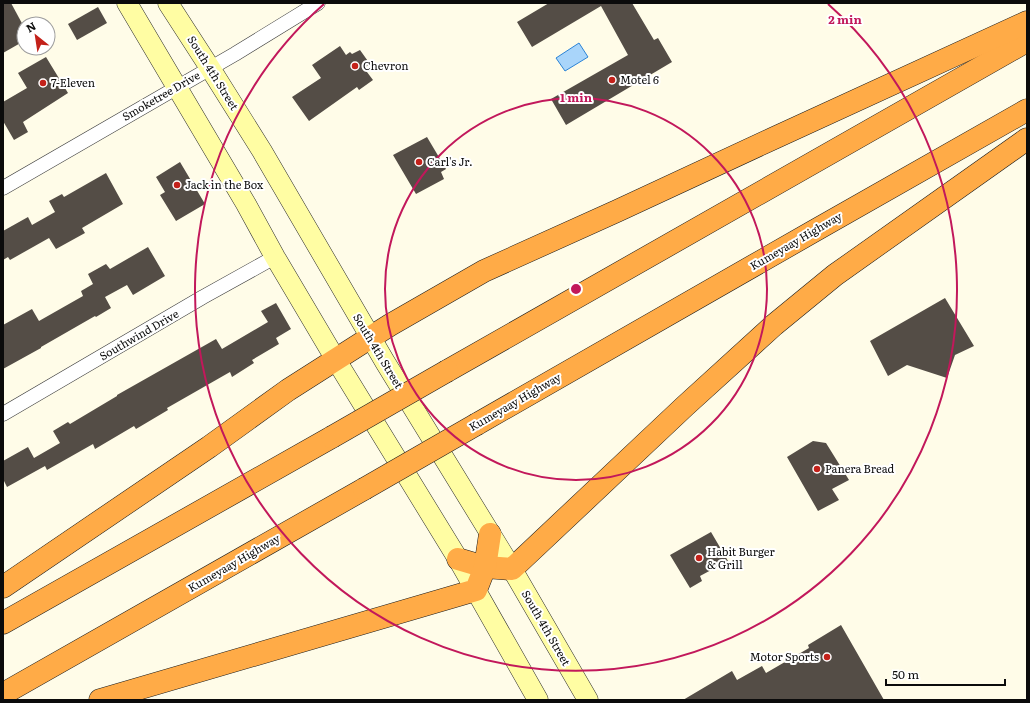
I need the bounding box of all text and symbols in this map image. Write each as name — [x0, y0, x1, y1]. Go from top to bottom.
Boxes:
text: 2 min — [828, 10, 862, 28]
north arrow — [16, 16, 56, 56]
text: N — [23, 17, 38, 36]
street label: South 4th Street — [185, 32, 243, 113]
place label: Chevron — [363, 57, 409, 73]
marker: Chevron — [350, 61, 360, 71]
street label: Smoketree Drive — [119, 66, 203, 124]
place label: Motel 6 — [620, 71, 659, 87]
place label: 7-Eleven — [51, 74, 95, 90]
marker: Motel 6 — [607, 75, 617, 85]
marker: 7-Eleven — [38, 78, 48, 88]
text: 1 min — [560, 88, 593, 106]
place label: Carl's Jr. — [427, 153, 473, 169]
marker: Carl's Jr. — [414, 157, 424, 167]
place label: Jack in the Box — [185, 176, 264, 192]
marker: Jack in the Box — [172, 180, 182, 190]
street label: Kumeyaay Highway — [747, 207, 845, 273]
centre of rings — [569, 282, 583, 296]
street label: Southwind Drive — [96, 305, 181, 363]
street label: South 4th Street — [350, 310, 408, 392]
street label: Kumeyaay Highway — [466, 368, 564, 434]
place label: Panera Bread — [825, 460, 895, 476]
marker: Panera Bread — [812, 464, 822, 474]
street label: Kumeyaay Highway — [185, 529, 283, 595]
place label: Habit Burger & Grill — [707, 543, 775, 572]
marker: Habit Burger & Grill — [694, 553, 704, 563]
street label: South 4th Street — [519, 587, 575, 669]
place label: Motor Sports — [750, 648, 819, 664]
marker: Motor Sports — [822, 652, 832, 662]
scale bar — [886, 661, 1005, 687]
text: 50 m — [892, 665, 919, 683]

